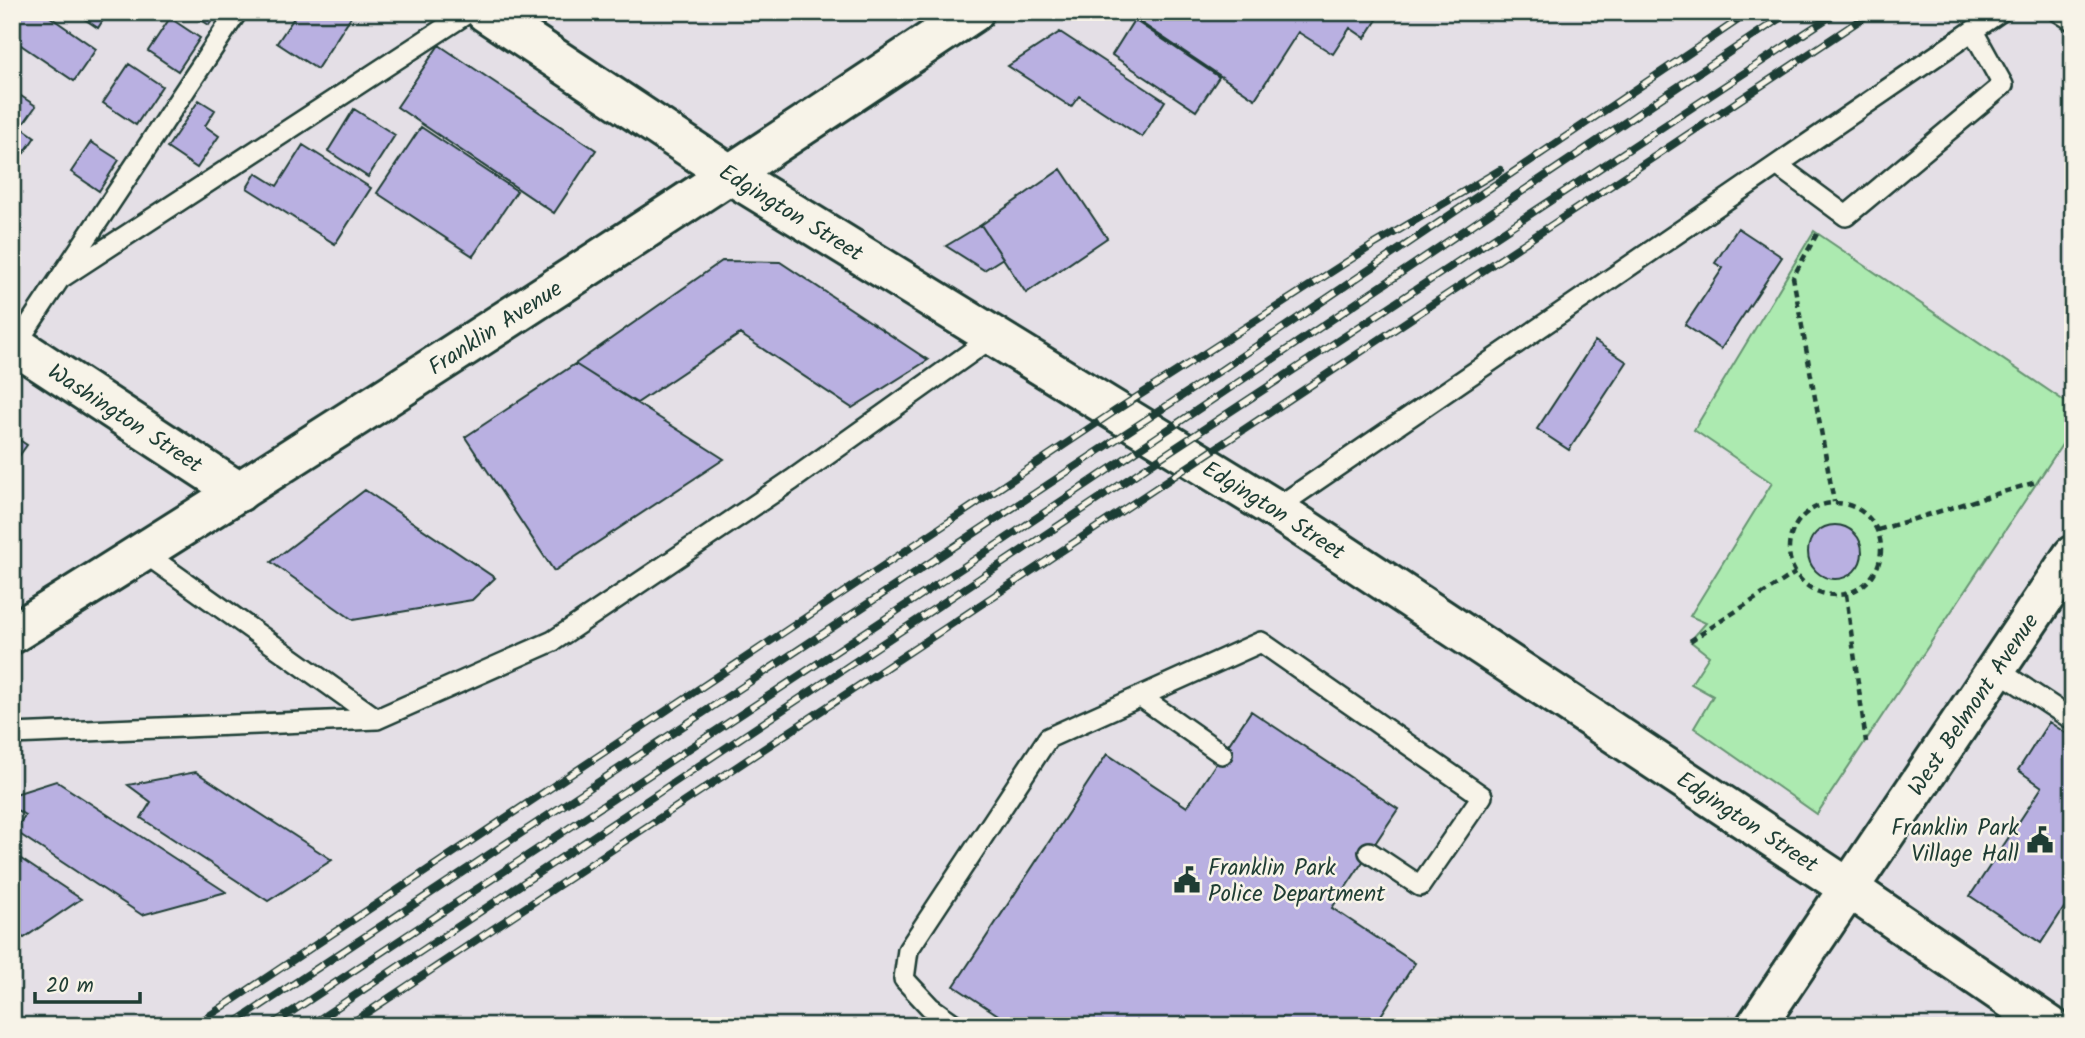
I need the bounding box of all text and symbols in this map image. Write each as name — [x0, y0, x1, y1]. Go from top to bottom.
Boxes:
street label: Edgington Street — [711, 156, 871, 273]
street label: Franklin Avenue — [421, 272, 570, 386]
street label: Washington Street — [40, 355, 210, 484]
street label: Edgington Street — [1194, 452, 1353, 571]
street label: West Belmont Avenue — [1900, 606, 2049, 804]
street label: Edgington Street — [1668, 763, 1826, 884]
place label: Franklin Park Village Hall — [1891, 811, 2019, 873]
public building icon: Franklin Park Village Hall — [2025, 825, 2055, 855]
place label: Franklin Park Police Department — [1208, 851, 1386, 913]
public building icon: Franklin Park Police Department — [1172, 865, 1202, 895]
scale bar — [35, 961, 140, 1005]
text: 20 m — [46, 970, 94, 1003]

